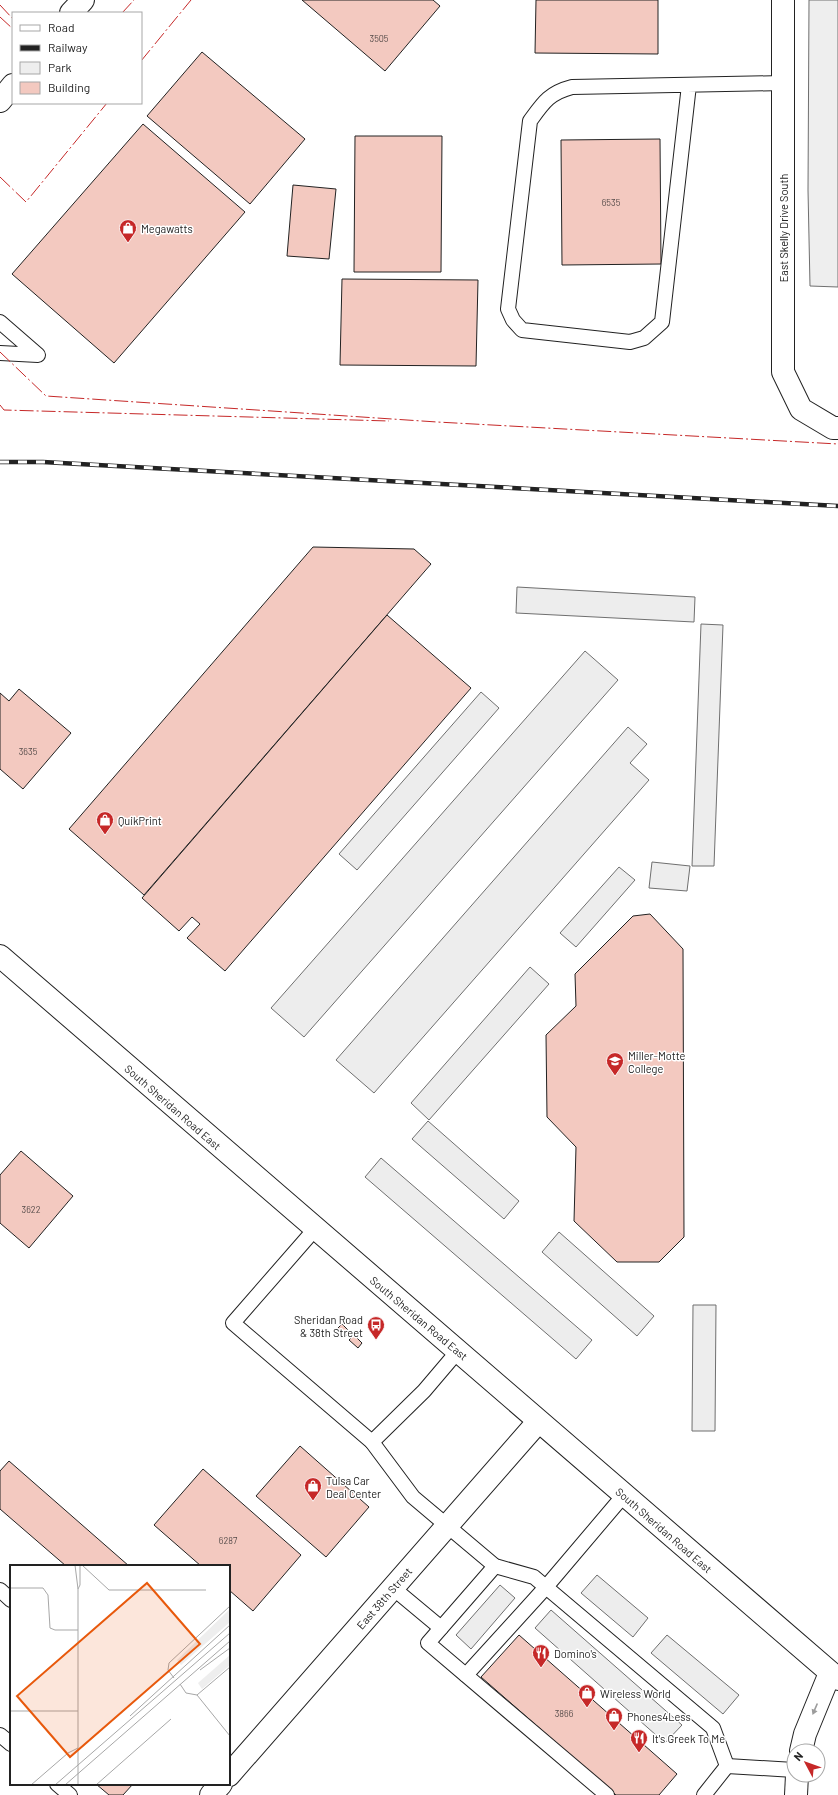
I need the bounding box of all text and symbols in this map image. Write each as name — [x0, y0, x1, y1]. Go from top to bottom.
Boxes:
legend — [12, 12, 142, 104]
text: Road — [48, 20, 75, 34]
house number: 3505 — [370, 33, 389, 44]
text: Railway — [48, 40, 88, 54]
text: Park — [48, 60, 72, 74]
text: Building — [48, 80, 90, 94]
street label: East Skelly Drive South — [777, 174, 790, 282]
house number: 6535 — [602, 197, 621, 208]
shop icon: Megawatts — [118, 218, 138, 243]
place label: Megawatts — [141, 222, 193, 235]
house number: 3635 — [19, 746, 38, 757]
shop icon: QuikPrint — [95, 810, 115, 835]
place label: QuikPrint — [118, 814, 162, 827]
place label: Miller-Motte College — [628, 1049, 686, 1075]
school or university icon: Miller-Motte College — [605, 1051, 625, 1076]
street label: South Sheridan Road East — [122, 1062, 224, 1152]
house number: 3622 — [22, 1204, 41, 1215]
street label: South Sheridan Road East — [368, 1273, 470, 1363]
place label: Sheridan Road & 38th Street — [294, 1313, 363, 1339]
bus stop icon: Sheridan Road & 38th Street — [366, 1315, 386, 1340]
place label: Tulsa Car Deal Center — [326, 1474, 381, 1500]
shop icon: Tulsa Car Deal Center — [303, 1476, 323, 1501]
street label: South Sheridan Road East — [613, 1485, 715, 1575]
house number: 6287 — [219, 1535, 238, 1546]
inset map — [10, 1565, 230, 1785]
street label: East 38th Street — [354, 1565, 414, 1631]
restaurant icon: Domino's — [531, 1643, 551, 1668]
place label: Domino's — [554, 1647, 597, 1660]
shop icon: Wireless World — [577, 1683, 597, 1708]
place label: Wireless World — [600, 1687, 671, 1700]
one-way arrow — [812, 1703, 818, 1715]
shop icon: Phones4Less — [604, 1706, 624, 1731]
house number: 3866 — [555, 1708, 574, 1719]
place label: Phones4Less — [627, 1710, 691, 1723]
restaurant icon: It's Greek To Me — [629, 1728, 649, 1753]
place label: It's Greek To Me — [652, 1732, 725, 1745]
north arrow — [786, 1743, 826, 1783]
text: N — [791, 1749, 805, 1763]

